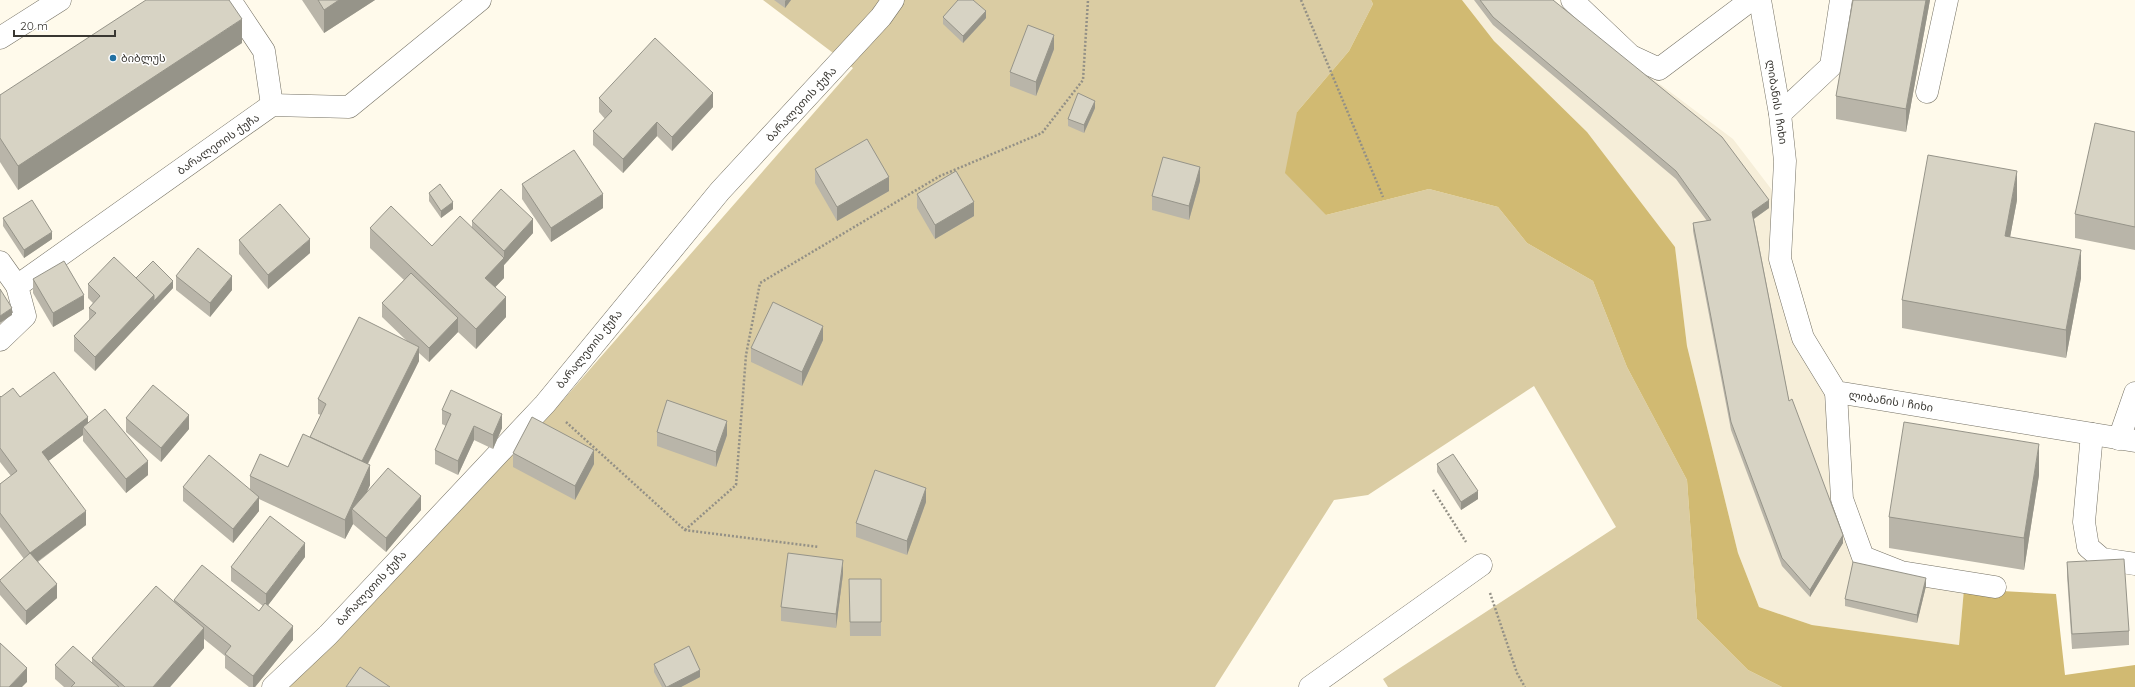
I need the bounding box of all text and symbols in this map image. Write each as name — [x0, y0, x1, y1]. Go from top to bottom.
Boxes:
scale bar — [14, 12, 115, 38]
text: 20 m — [20, 18, 48, 33]
place label: ბიბლუს — [121, 51, 166, 65]
marker: ბიბლუს — [108, 53, 118, 63]
street label: ლიბანის I ჩიხი — [1763, 59, 1791, 145]
street label: ბარალეთის ქუჩა — [763, 64, 839, 144]
street label: ბარალეთის ქუჩა — [174, 110, 262, 178]
street label: ბარალეთის ქუჩა — [553, 307, 625, 391]
street label: ლიბანის I ჩიხი — [1848, 387, 1934, 415]
street label: ბარალეთის ქუჩა — [333, 548, 409, 628]

